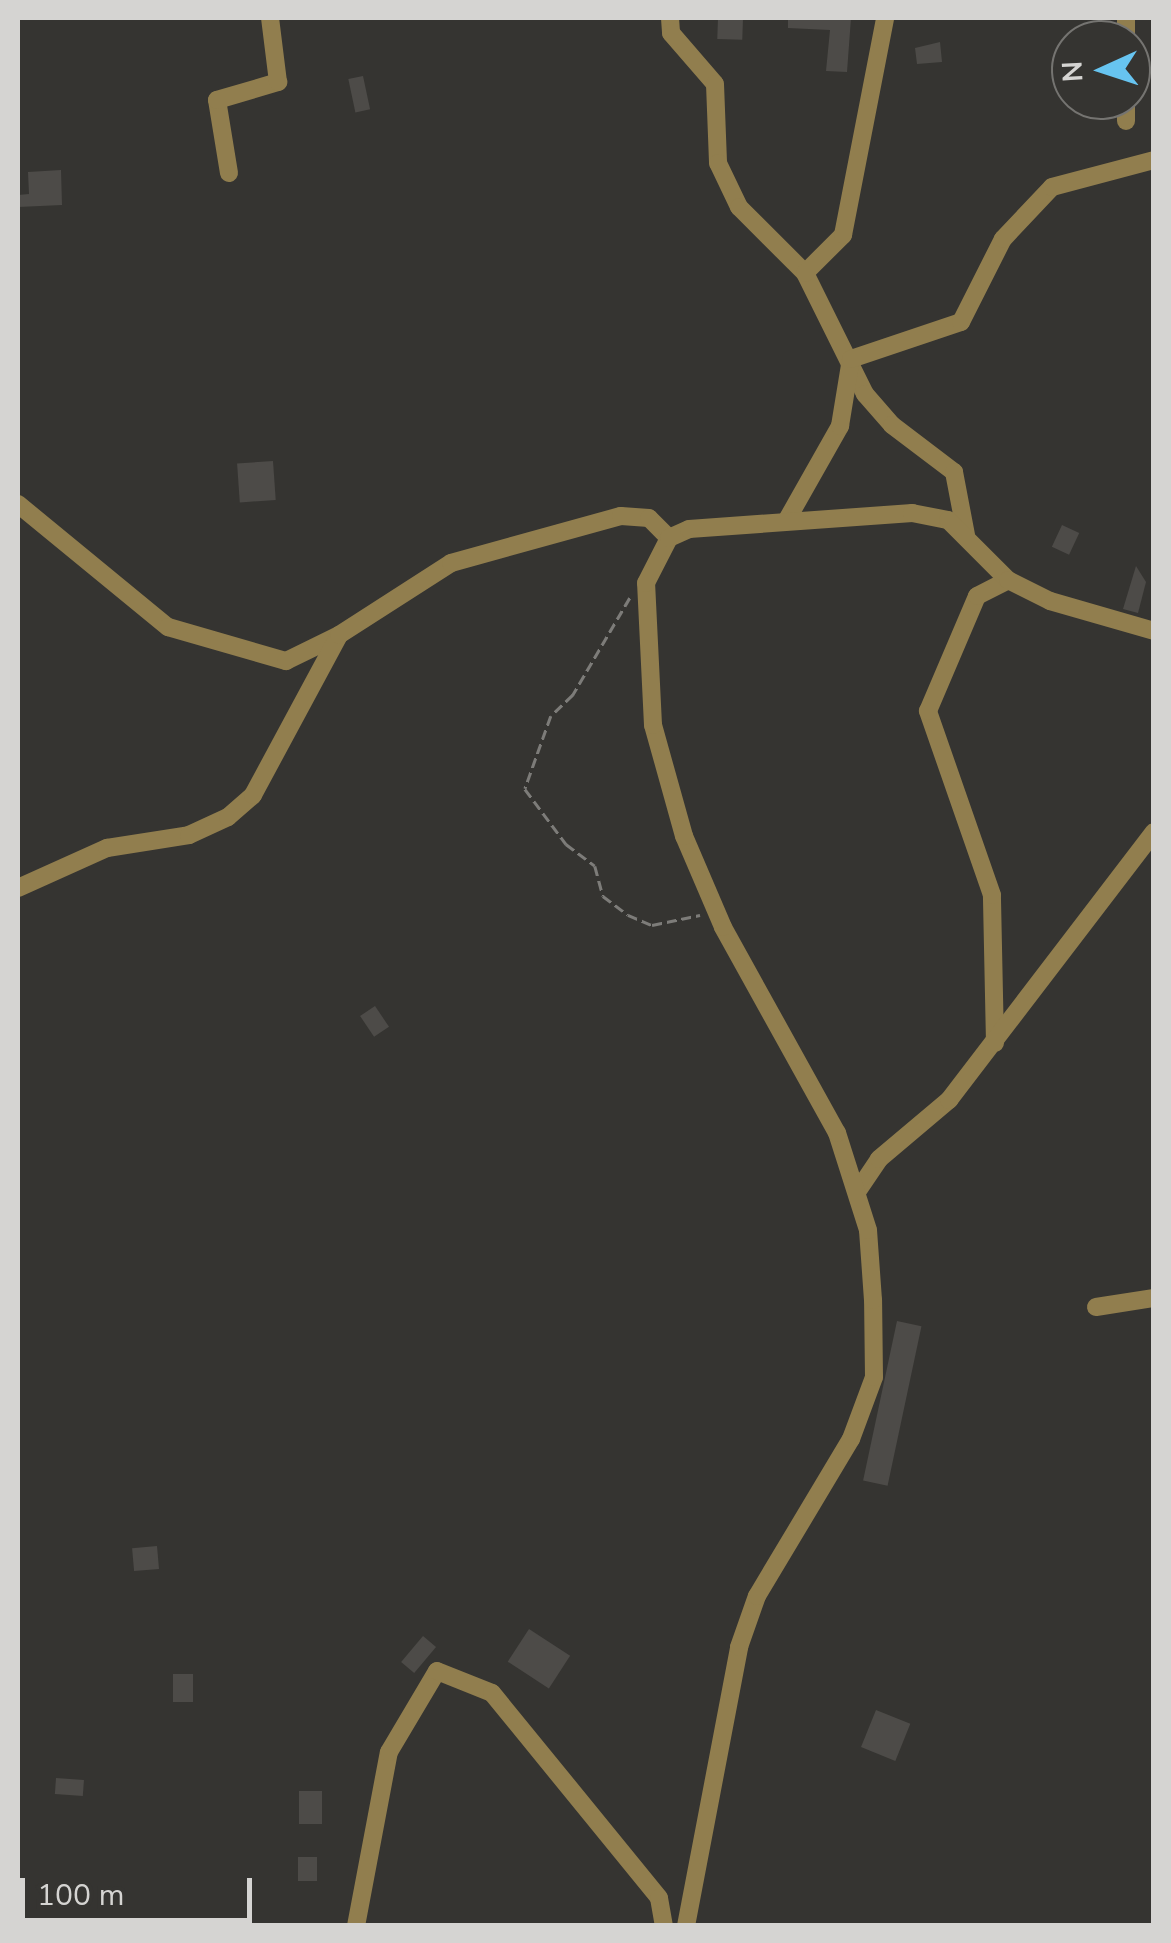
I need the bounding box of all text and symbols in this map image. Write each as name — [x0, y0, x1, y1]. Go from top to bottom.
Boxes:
north arrow — [1051, 20, 1151, 120]
text: N — [1054, 60, 1093, 83]
scale bar — [25, 1858, 258, 1920]
text: 100 m — [37, 1875, 124, 1916]

